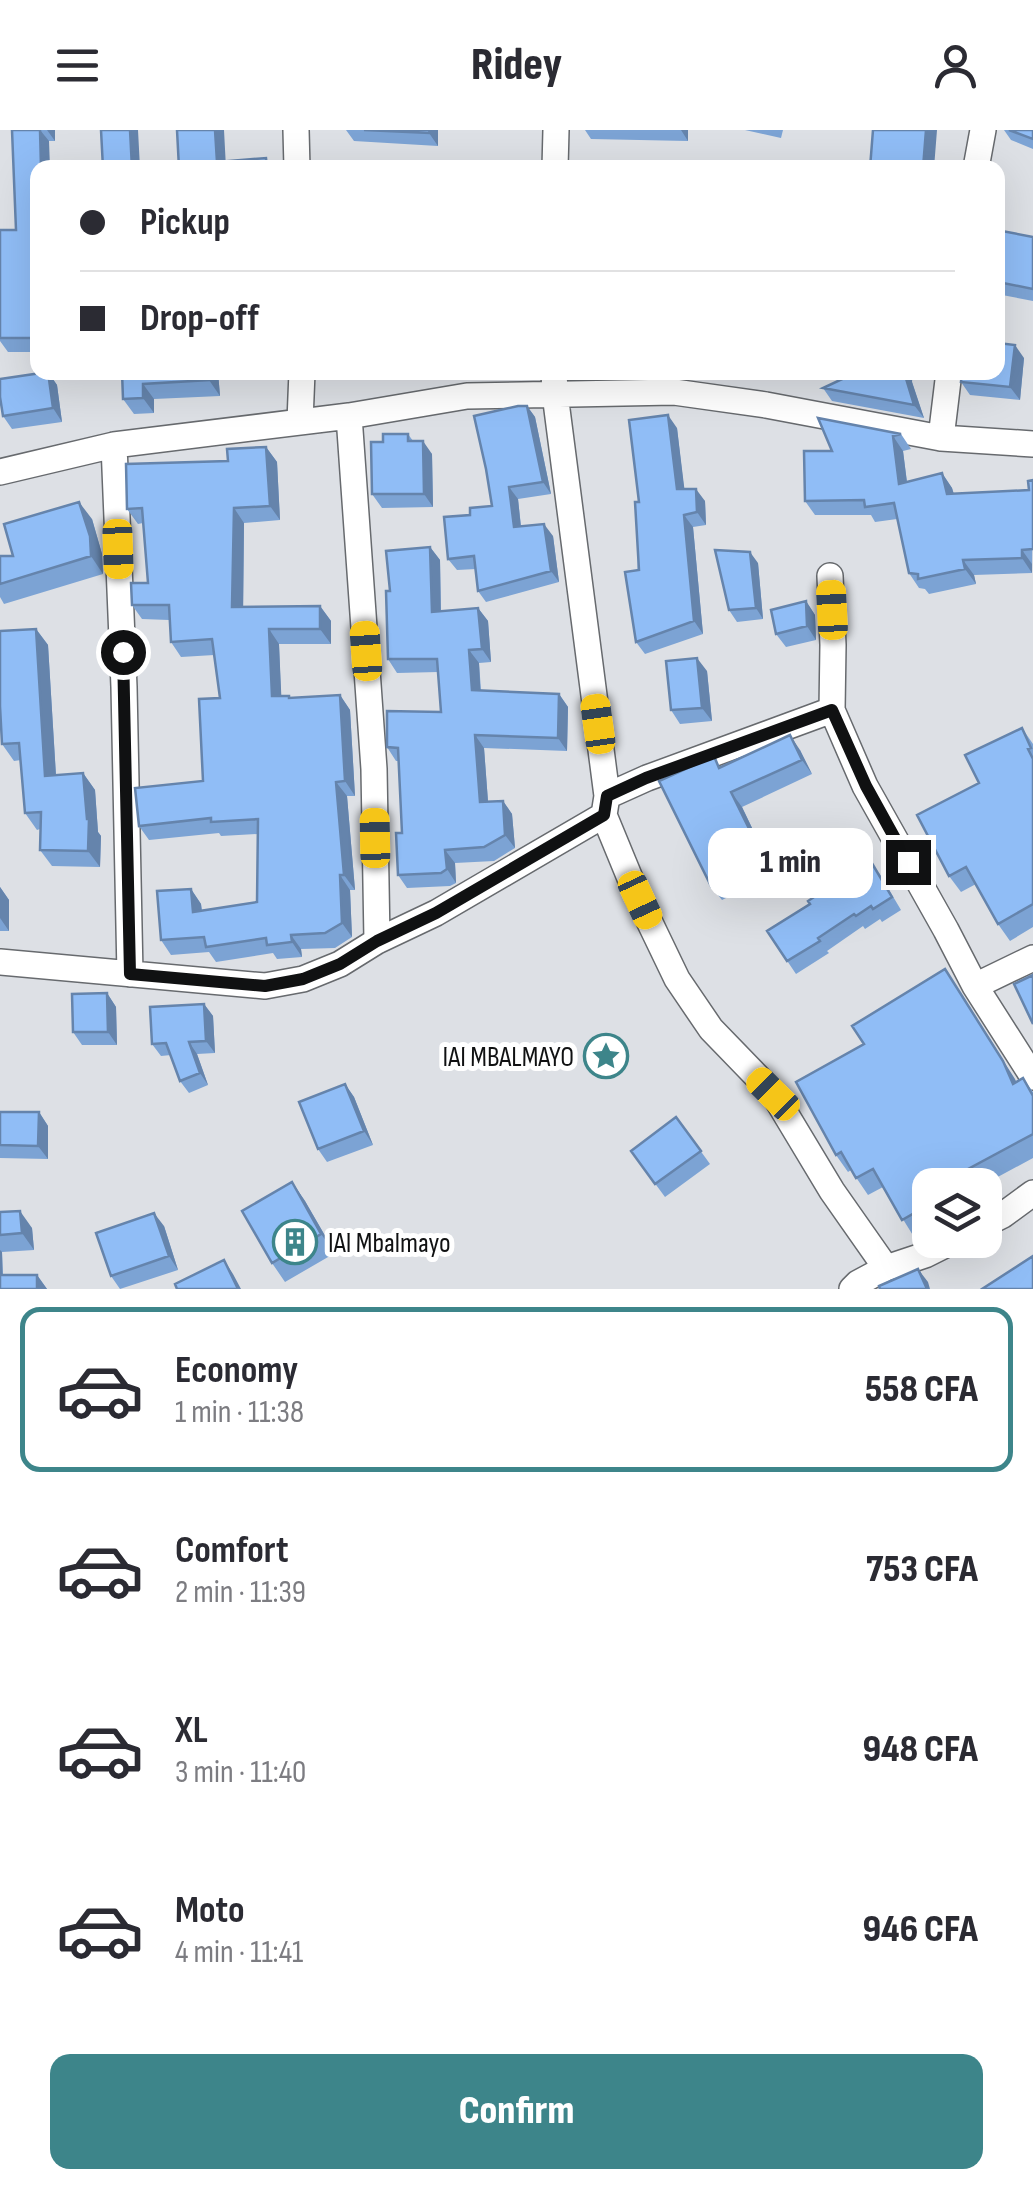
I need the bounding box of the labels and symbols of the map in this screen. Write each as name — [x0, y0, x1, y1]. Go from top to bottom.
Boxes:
car — [102, 518, 134, 580]
car — [815, 579, 849, 641]
car — [349, 620, 383, 682]
route start — [101, 630, 146, 675]
car — [579, 692, 617, 756]
car — [359, 808, 391, 868]
callout: 1 min — [708, 827, 873, 897]
route end — [886, 840, 931, 885]
car — [614, 866, 666, 934]
place icon: IAI MBALMAYO — [583, 1033, 629, 1079]
place label: IAI MBALMAYO — [443, 1041, 574, 1074]
car — [741, 1062, 805, 1126]
building icon: IAI Mbalmayo — [272, 1219, 318, 1265]
place label: IAI Mbalmayo — [328, 1227, 451, 1260]

